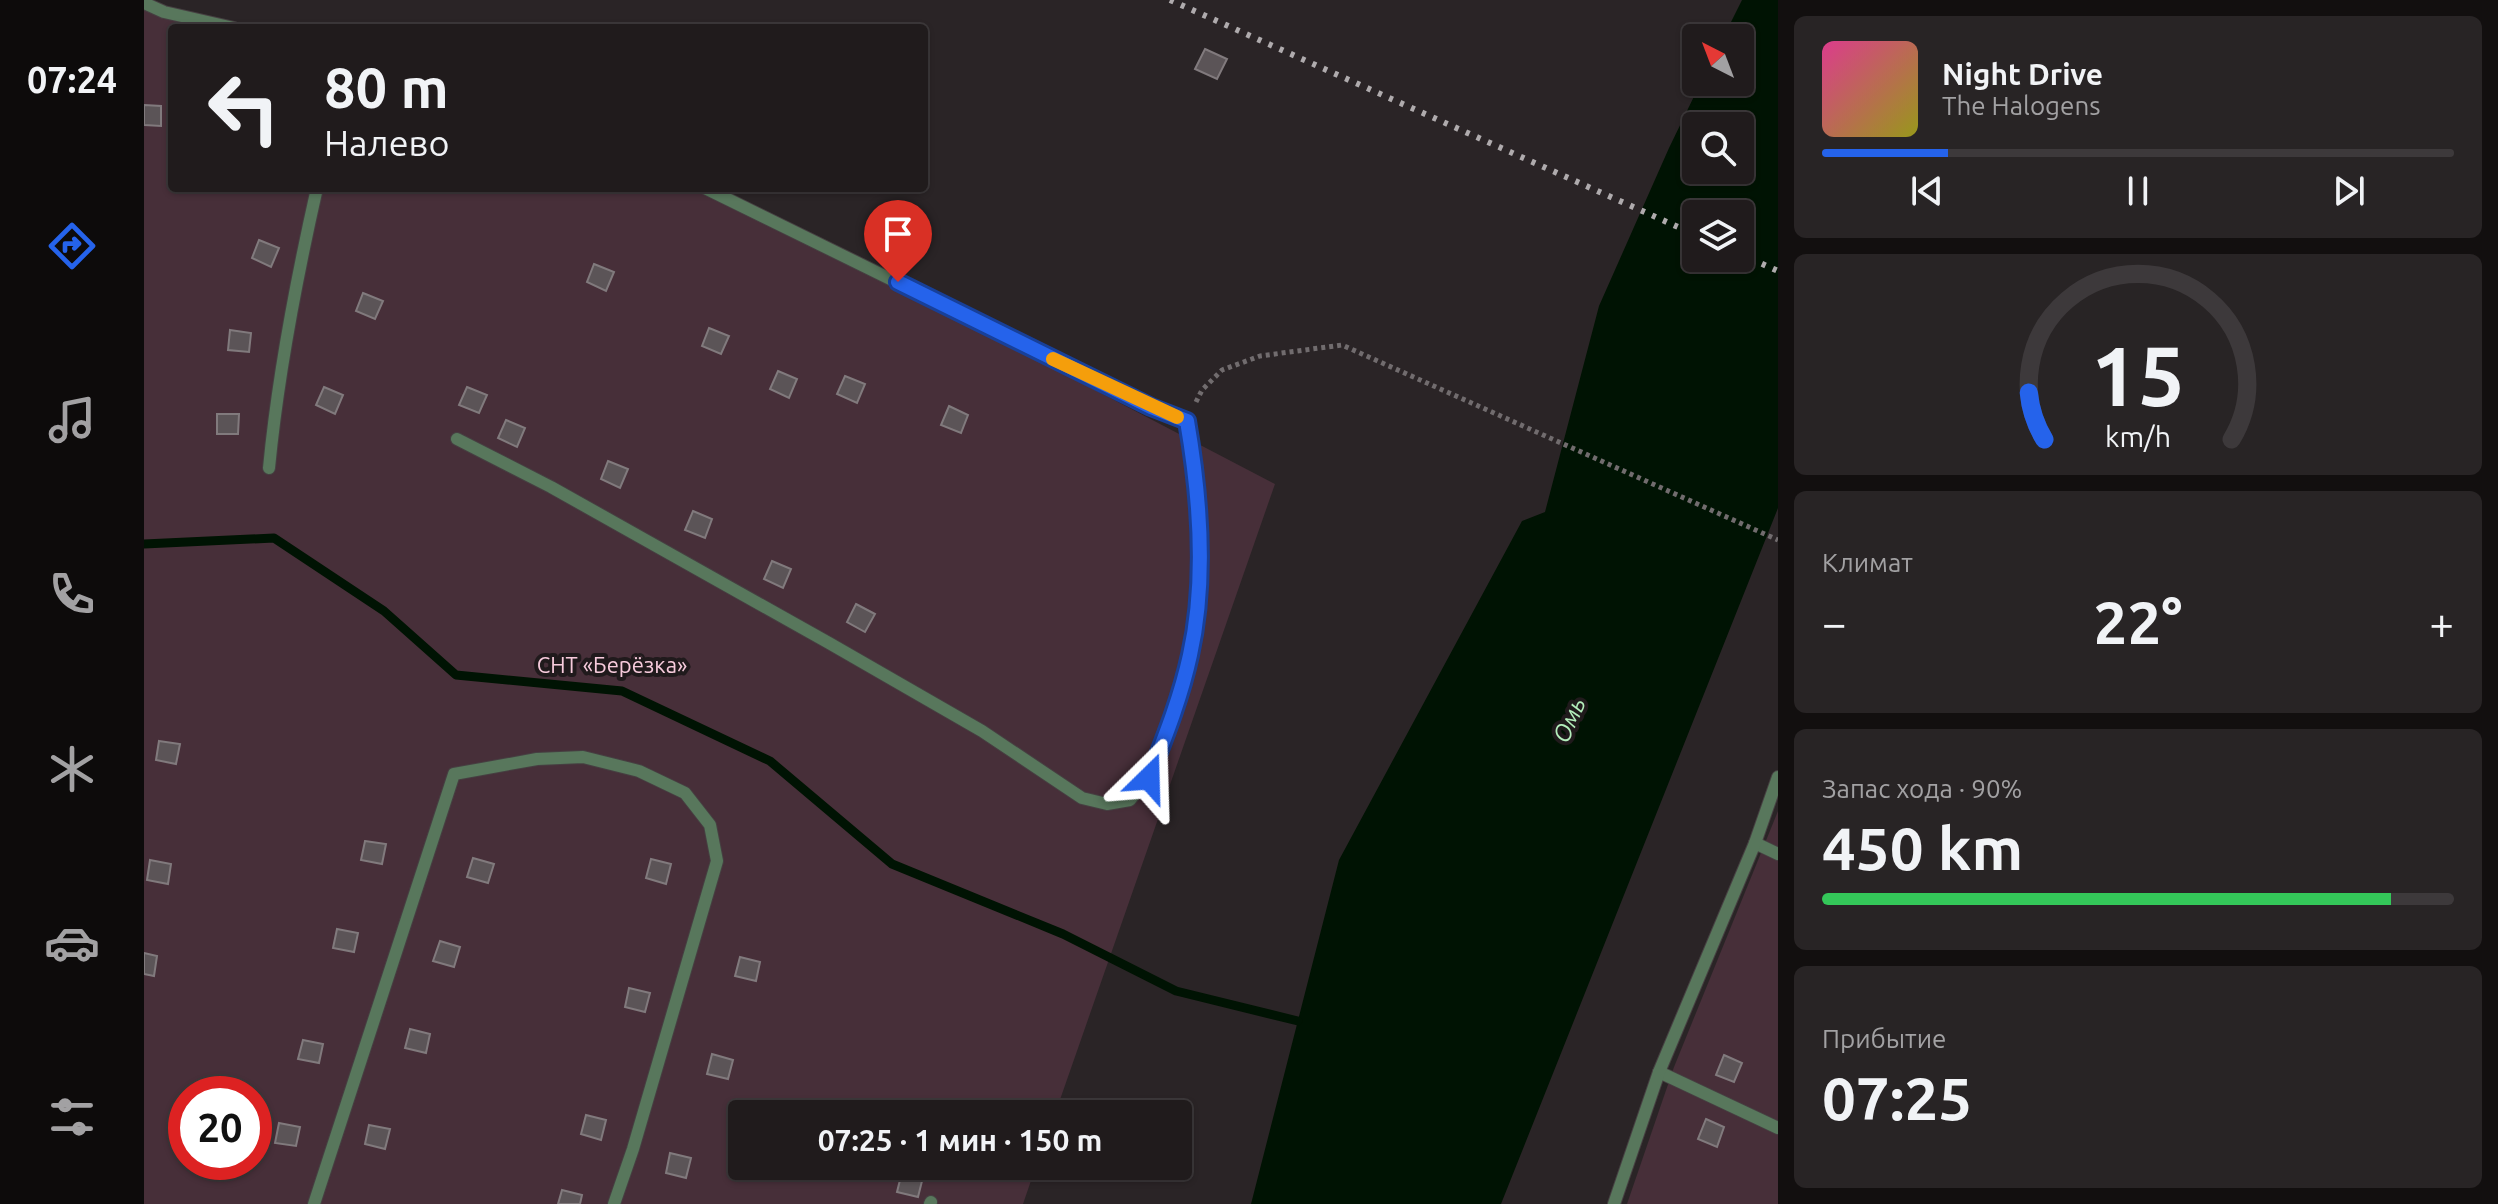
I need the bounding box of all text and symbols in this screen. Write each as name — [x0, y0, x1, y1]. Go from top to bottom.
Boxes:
north arrow — [1682, 24, 1754, 96]
map controls — [1682, 24, 1754, 272]
icon: left — [192, 56, 296, 160]
text: 80 m — [324, 56, 449, 119]
text: Night Drive — [1942, 57, 2103, 91]
text: 07:24 — [27, 59, 117, 100]
text: The Halogens — [1942, 91, 2101, 120]
button: search — [1682, 112, 1754, 184]
text: Налево — [324, 122, 449, 163]
icon: previous — [1905, 169, 1949, 213]
icon: pause — [2116, 169, 2160, 213]
icon: next — [2327, 169, 2371, 213]
pin — [864, 200, 932, 282]
button: layers — [1682, 200, 1754, 272]
icon: arrive — [876, 212, 920, 256]
icon: directions — [44, 218, 100, 274]
text: 15 — [2091, 328, 2185, 422]
icon: music — [44, 392, 100, 448]
text: km/h — [2105, 421, 2171, 453]
text: Климат — [1822, 548, 1913, 577]
icon: phone — [44, 566, 100, 622]
text: 22° — [2094, 588, 2182, 655]
text: − — [1822, 598, 1847, 647]
text: + — [2429, 598, 2454, 647]
park label: СНТ «Берёзка» — [537, 652, 687, 677]
water label: Омь — [1547, 693, 1591, 747]
position arrow — [1107, 736, 1191, 820]
icon: climate — [44, 741, 100, 797]
text: Запас хода · 90% — [1822, 774, 2022, 803]
text: 450 km — [1822, 814, 2023, 881]
icon: car — [44, 915, 100, 971]
text: Прибытие — [1822, 1024, 1946, 1053]
text: 07:25 — [1822, 1064, 1972, 1131]
speed limit sign: 20 — [168, 1076, 272, 1180]
icon: filters — [44, 1089, 100, 1145]
text: 07:25 · 1 мин · 150 m — [818, 1123, 1102, 1157]

